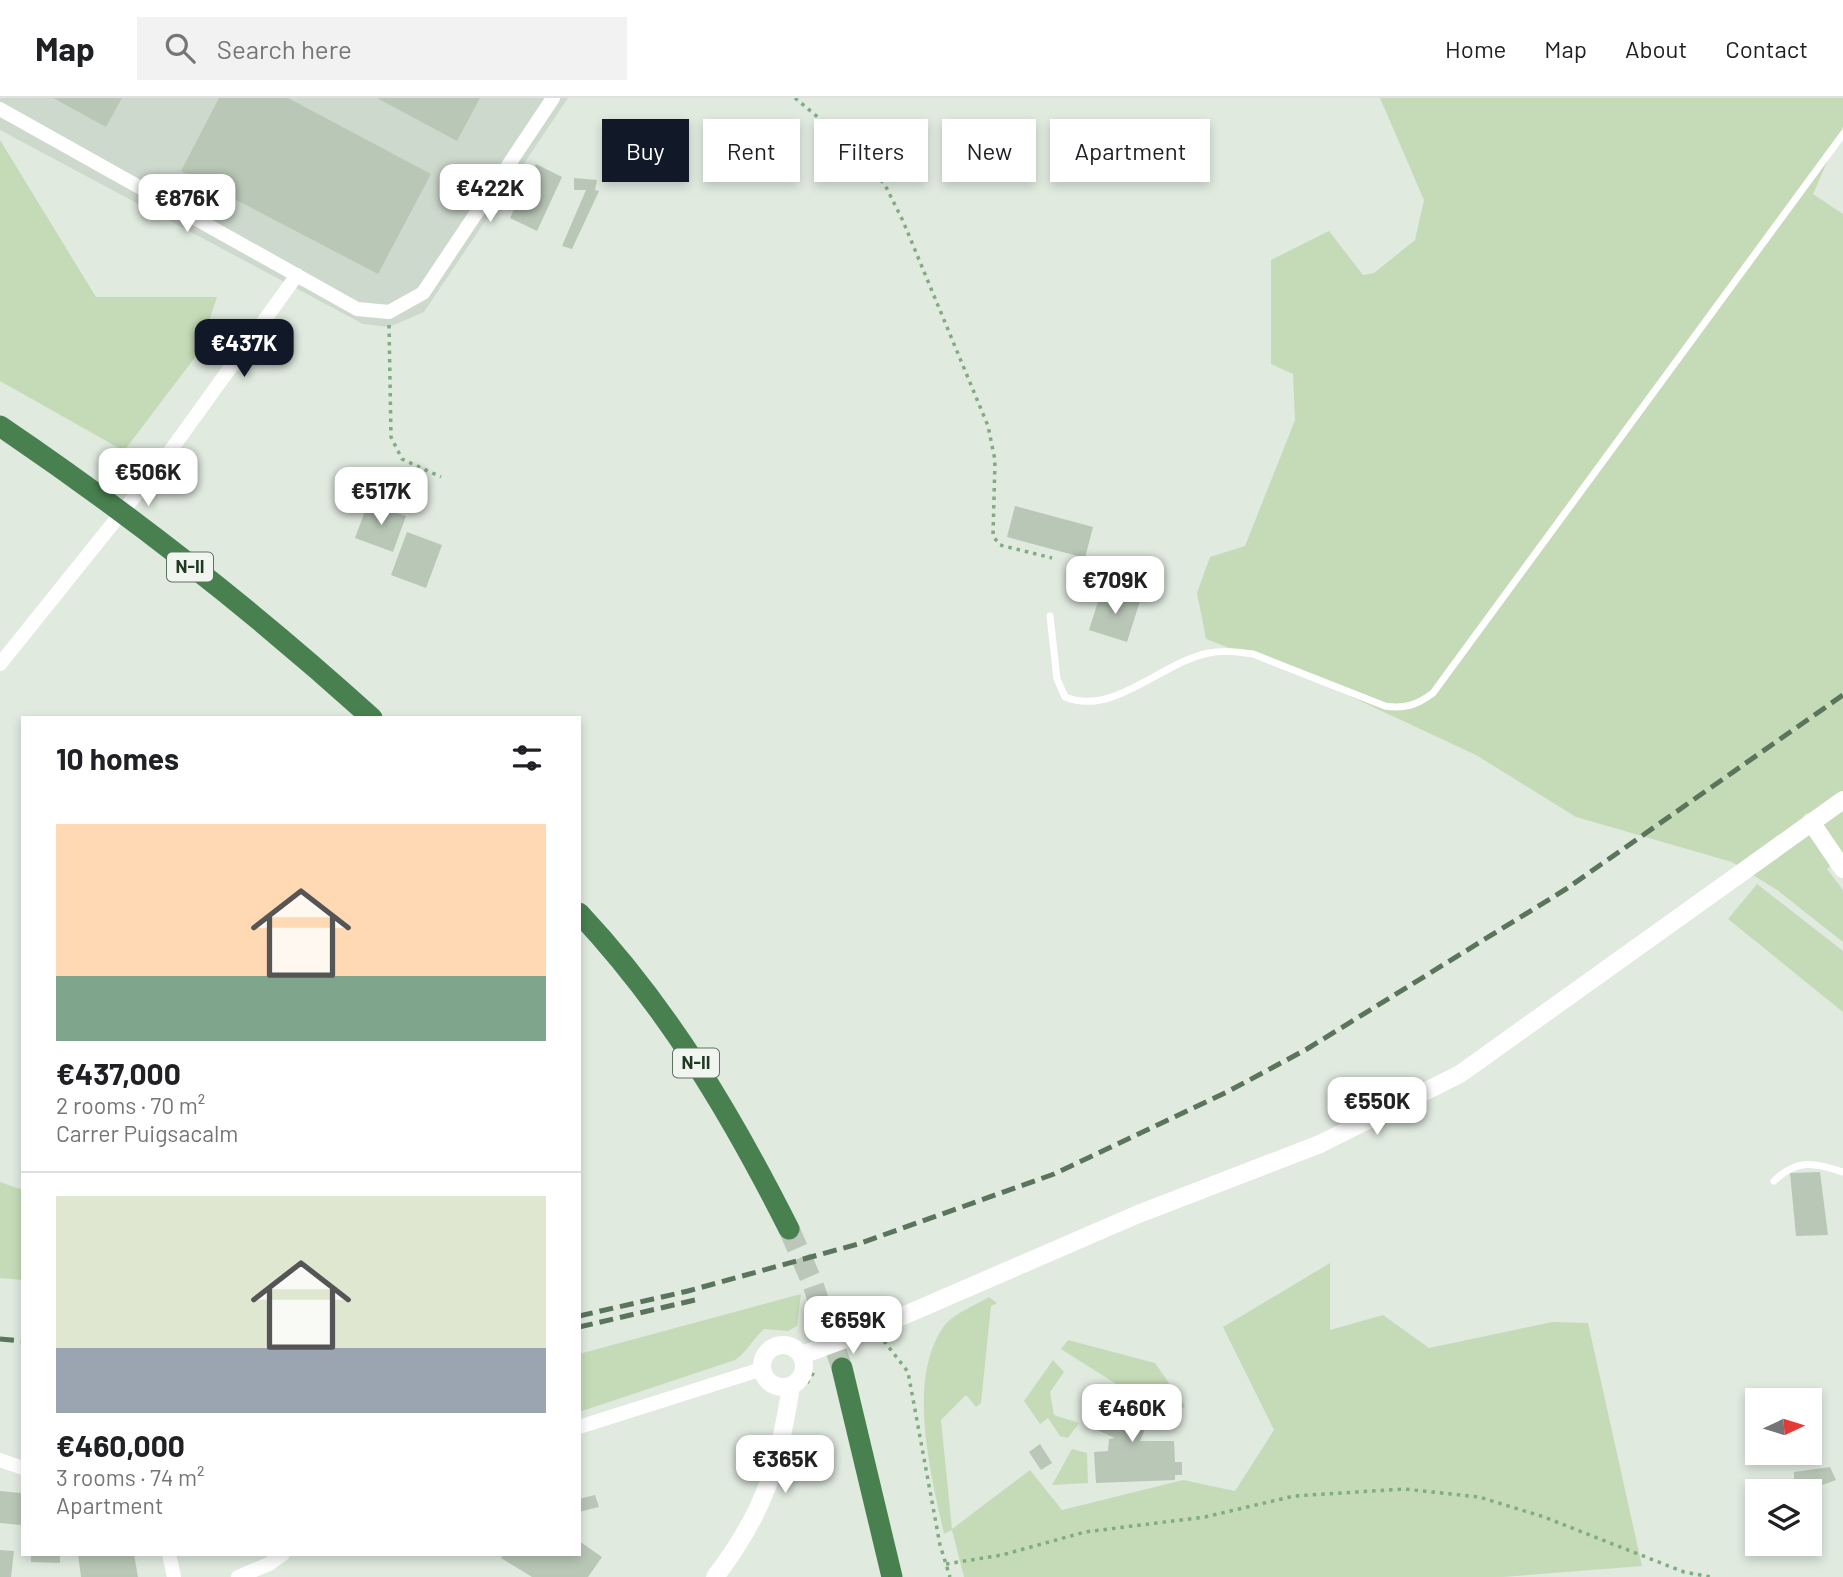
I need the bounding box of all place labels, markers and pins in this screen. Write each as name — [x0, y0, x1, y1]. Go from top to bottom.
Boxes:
pin: €422K — [441, 164, 539, 224]
pin: €876K — [138, 174, 236, 234]
pin: €437K — [195, 320, 293, 379]
pin: €506K — [99, 448, 197, 508]
pin: €517K — [332, 468, 430, 527]
pin: €709K — [1066, 556, 1164, 616]
pin: €550K — [1328, 1077, 1426, 1137]
pin: €659K — [804, 1296, 902, 1356]
pin: €460K — [1083, 1384, 1181, 1444]
pin: €365K — [736, 1436, 834, 1495]

